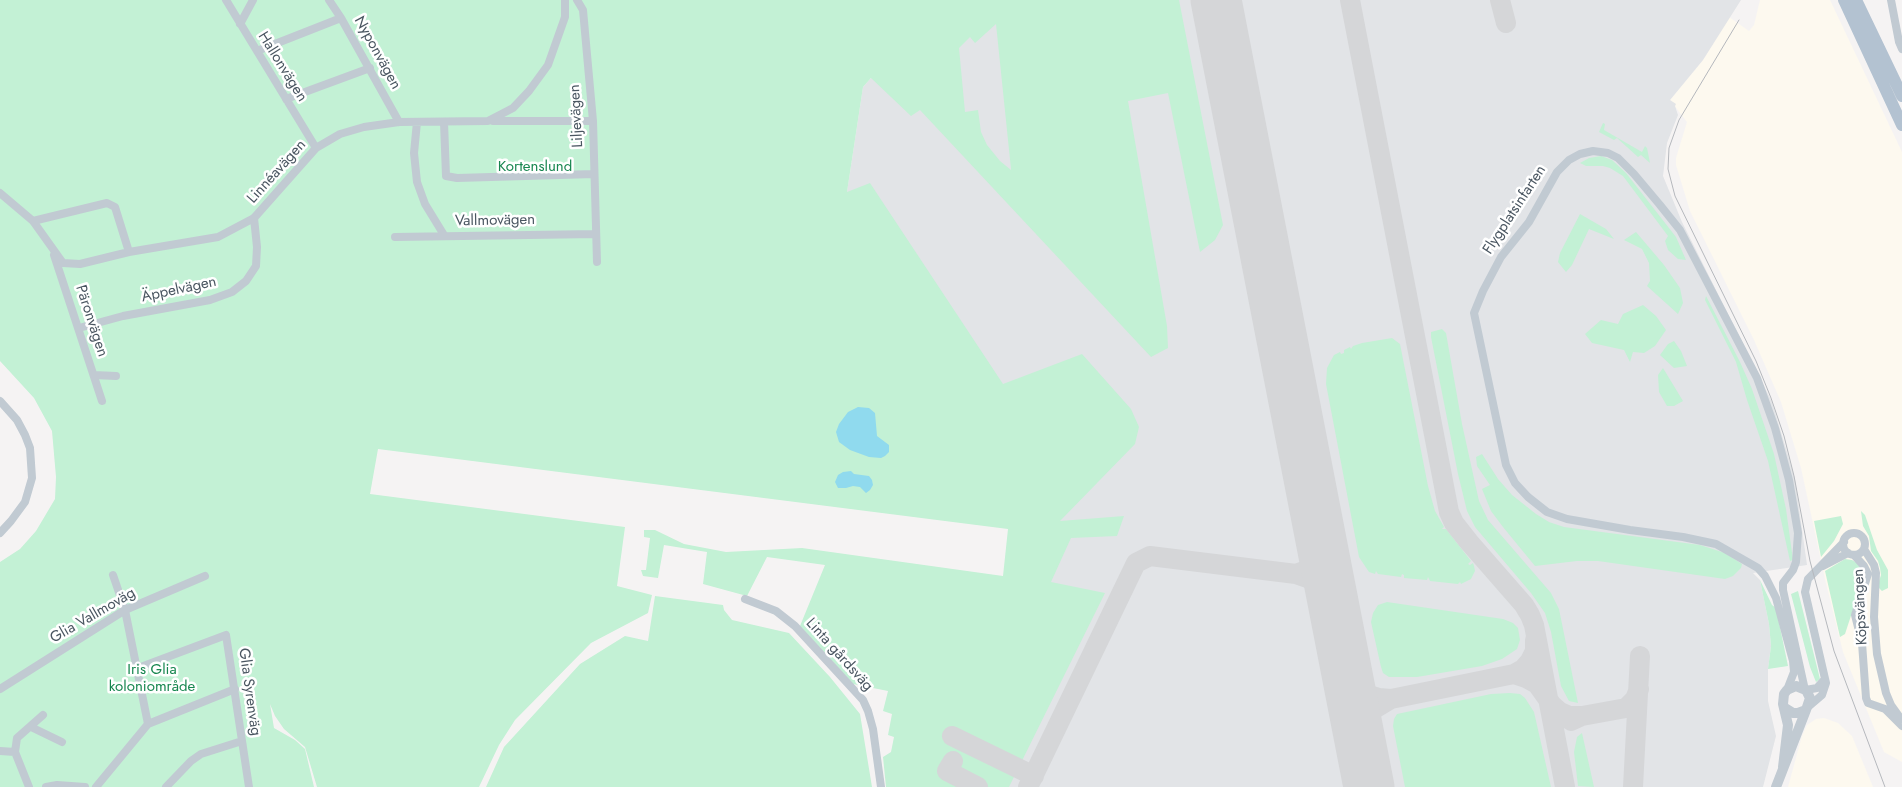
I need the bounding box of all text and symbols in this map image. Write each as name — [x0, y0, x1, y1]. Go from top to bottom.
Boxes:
street label: Nyponvägen — [350, 13, 404, 93]
street label: Hallonvägen — [253, 29, 311, 105]
street label: Liljevägen — [566, 84, 588, 148]
street label: Linnéavägen — [244, 137, 310, 207]
park label: Kortenslund — [498, 158, 572, 176]
street label: Flygplatsinfarten — [1480, 162, 1550, 258]
street label: Vallmovägen — [455, 211, 535, 231]
street label: Äppelvägen — [140, 273, 218, 307]
street label: Päronvägen — [71, 283, 111, 359]
street label: Köpsvängen — [1850, 568, 1872, 646]
street label: Glia Vallmoväg — [47, 584, 139, 648]
street label: Linta gårdsväg — [802, 615, 876, 695]
street label: Glia Syrenväg — [234, 647, 264, 737]
park label: Iris Glia koloniområde — [109, 661, 195, 696]

